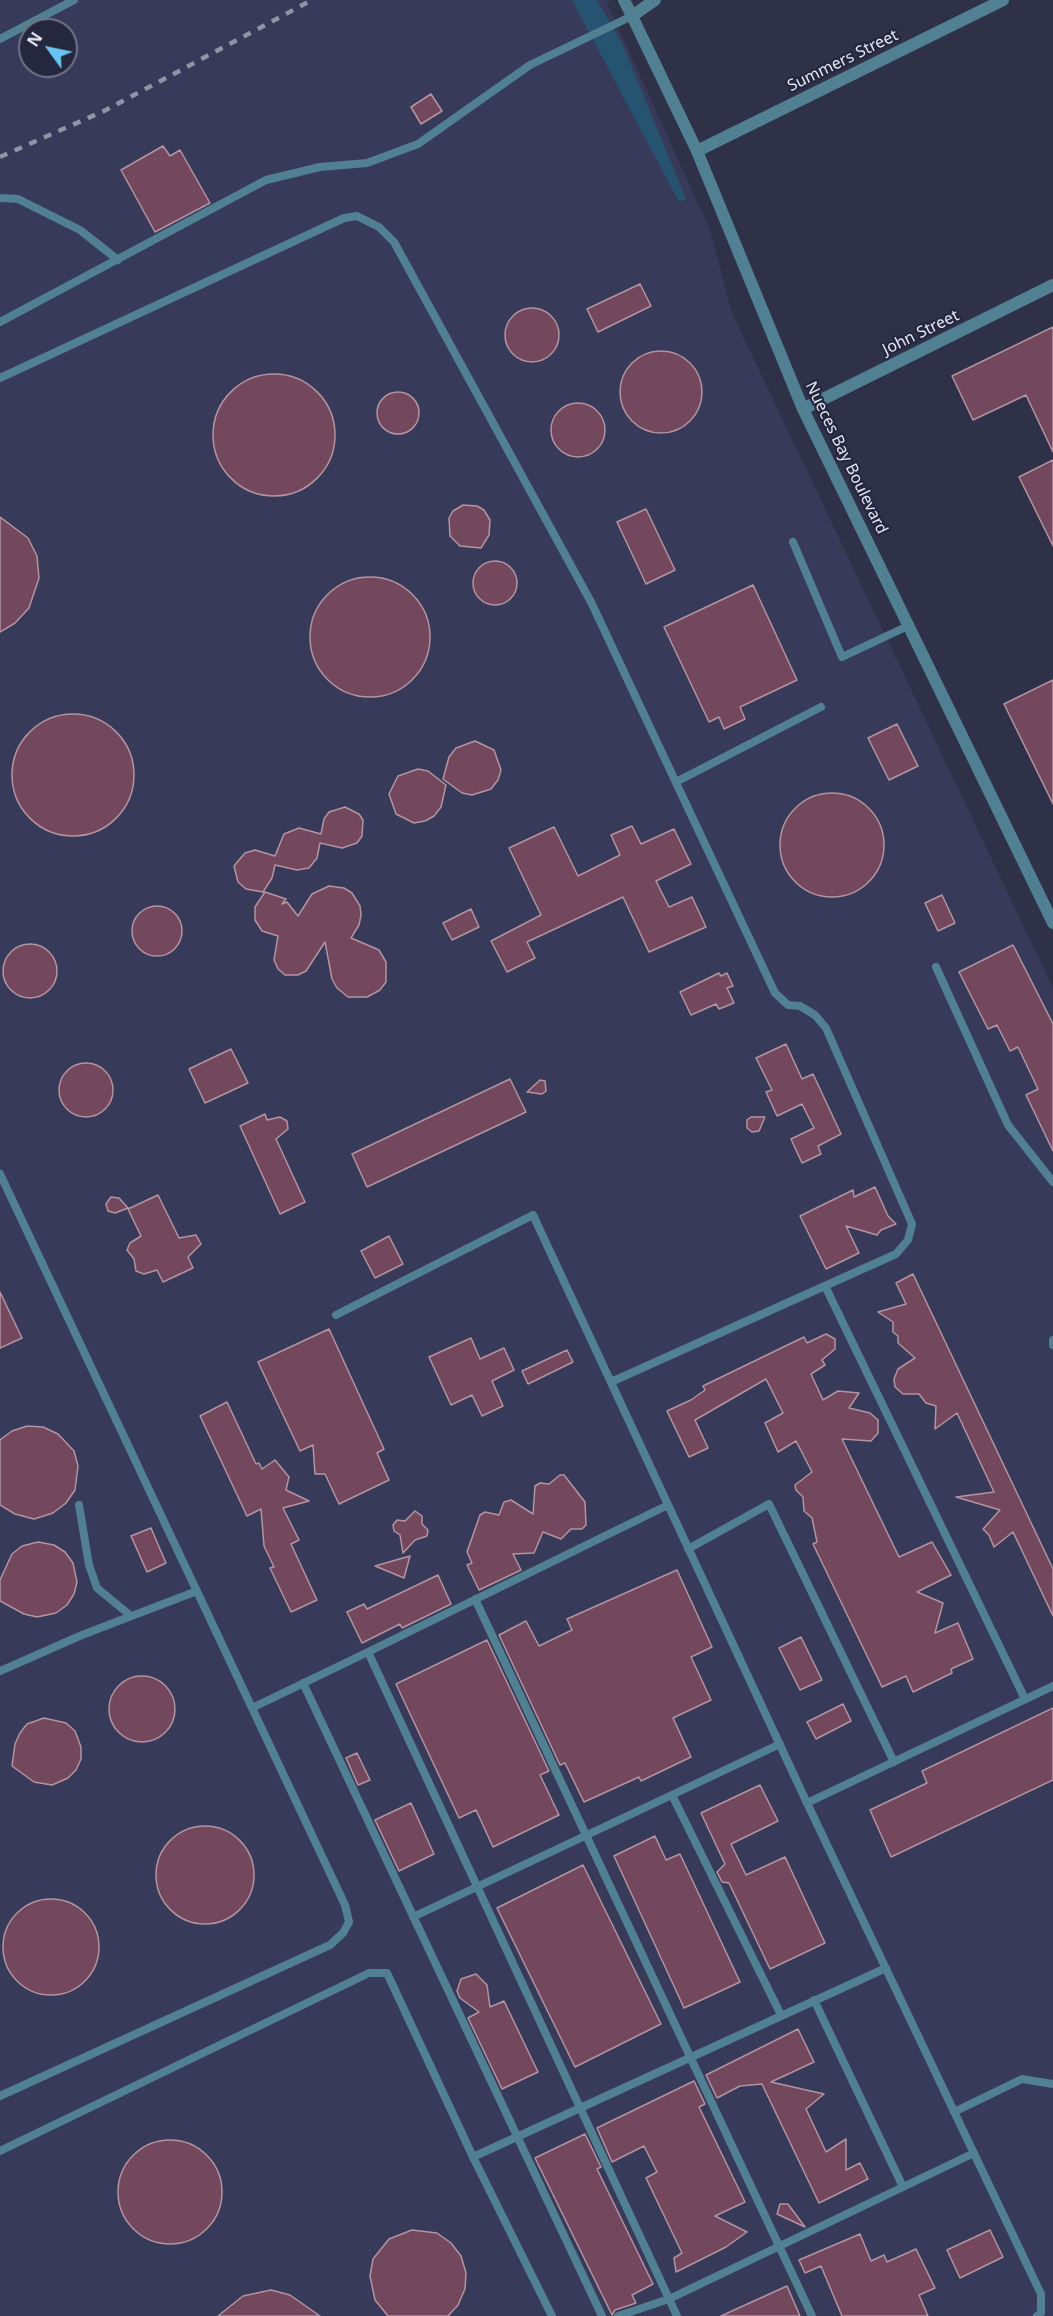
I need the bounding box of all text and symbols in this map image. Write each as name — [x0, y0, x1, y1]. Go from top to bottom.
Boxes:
north arrow — [18, 18, 78, 78]
street label: Summers Street — [785, 26, 901, 96]
text: N — [22, 28, 47, 51]
street label: John Street — [880, 306, 962, 360]
street label: Nueces Bay Boulevard — [801, 379, 891, 537]

